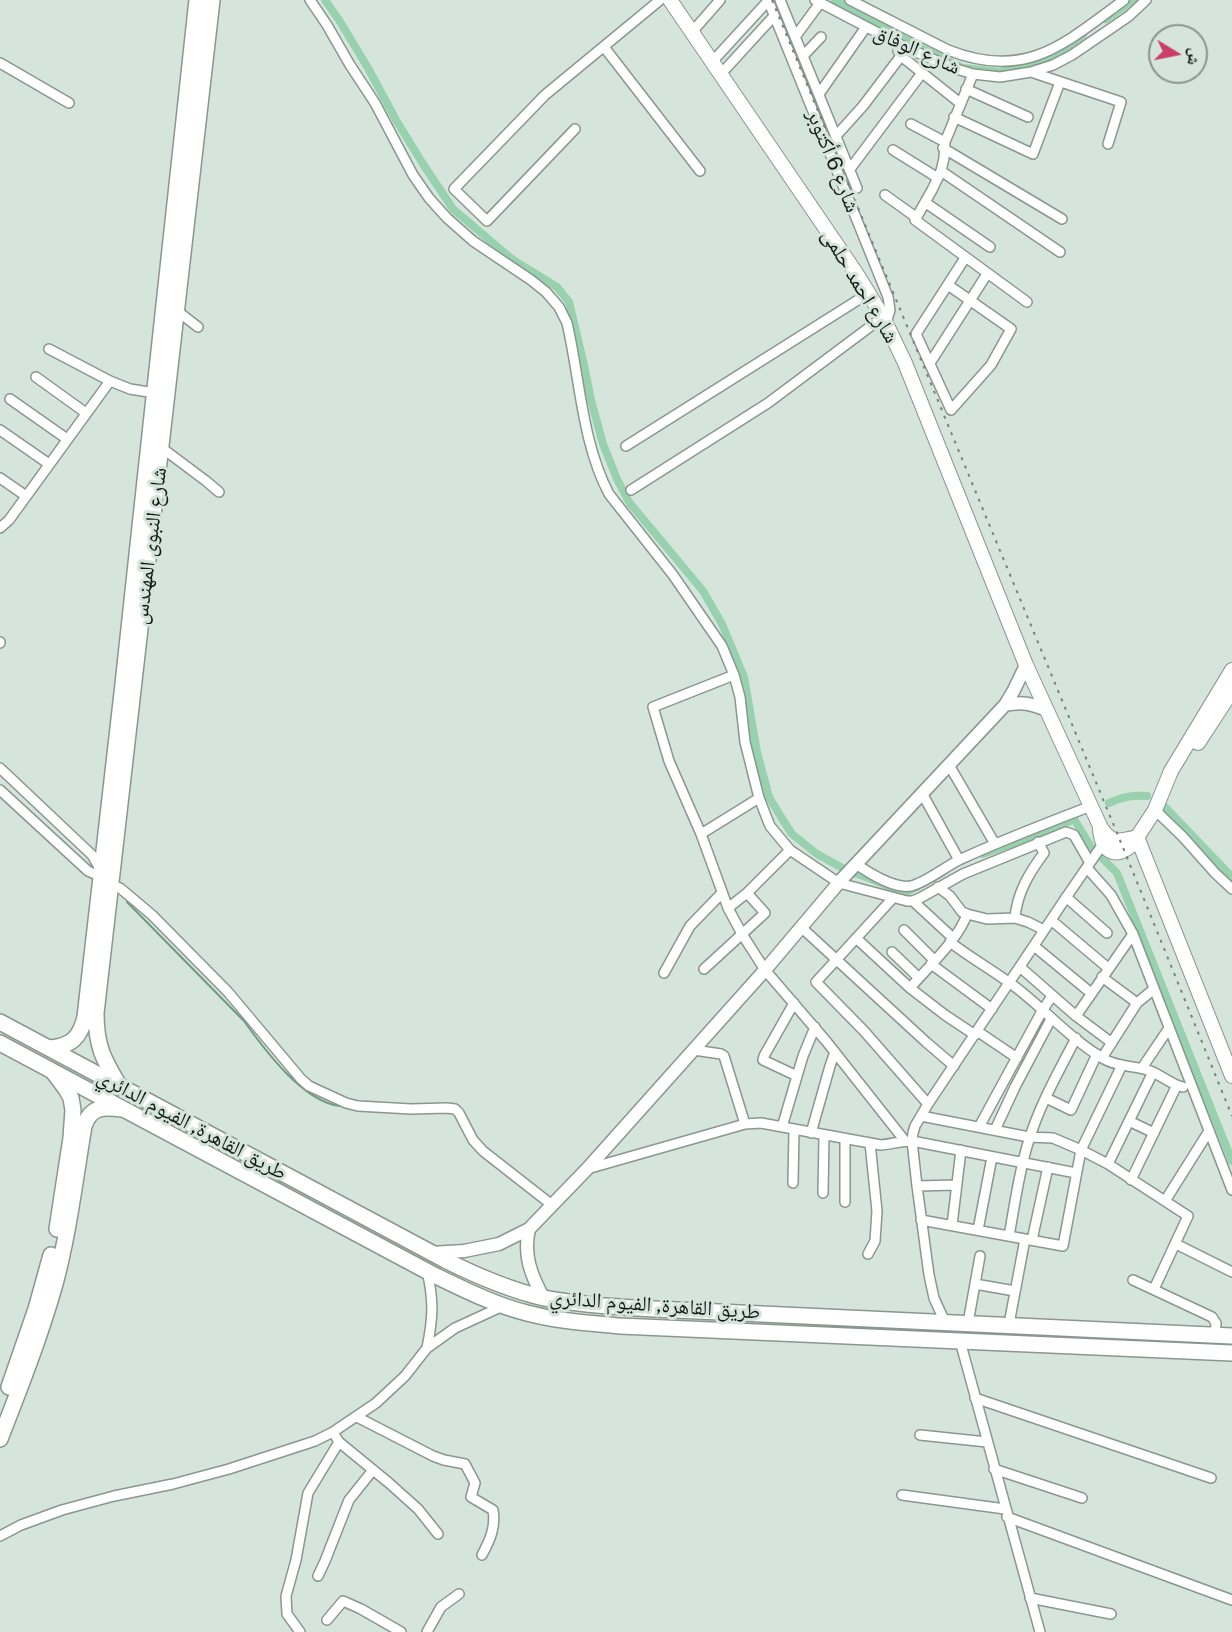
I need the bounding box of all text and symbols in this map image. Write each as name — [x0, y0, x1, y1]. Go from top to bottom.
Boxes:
street label: شارع الوفاق — [870, 20, 964, 80]
north arrow — [1148, 24, 1208, 84]
text: ش — [1183, 47, 1205, 67]
street label: شارع 6 أكتوبر — [801, 106, 865, 216]
street label: شارع احمد حلمى — [816, 224, 904, 348]
street label: شارع النبوى المهندس — [128, 466, 172, 626]
street label: طريق القاهرة, الفيوم الدائري — [93, 1064, 291, 1186]
street label: طريق القاهرة, الفيوم الدائري — [549, 1285, 761, 1325]

